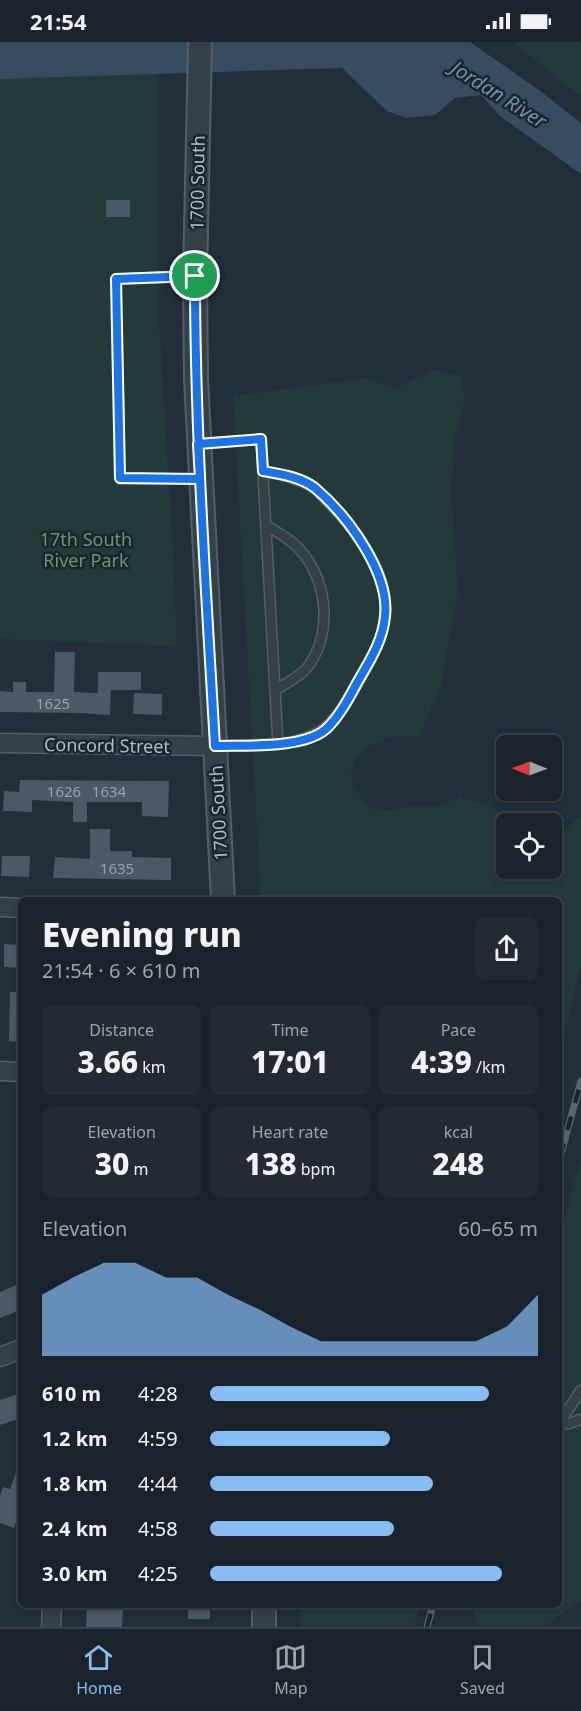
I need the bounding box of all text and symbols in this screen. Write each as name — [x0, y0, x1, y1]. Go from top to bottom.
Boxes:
text: 21:54 — [30, 6, 87, 36]
water label: Jordan River — [443, 52, 553, 135]
street label: 1700 South — [184, 135, 210, 231]
pin — [169, 250, 220, 301]
icon: arrive — [178, 259, 211, 292]
park label: 17th South River Park — [40, 527, 132, 572]
house number: 1625 — [36, 693, 70, 713]
street label: Concord Street — [44, 732, 171, 758]
north arrow — [496, 735, 562, 801]
map controls — [496, 735, 562, 879]
street label: 1700 South — [204, 765, 232, 861]
house number: 1626 — [47, 781, 81, 801]
house number: 1634 — [92, 781, 127, 801]
button: locate — [496, 813, 562, 879]
house number: 1635 — [100, 858, 134, 878]
text: Evening run — [42, 912, 242, 957]
button: share — [475, 917, 538, 980]
text: 21:54 · 6 × 610 m — [42, 957, 200, 984]
text: Distance — [89, 1019, 154, 1041]
text: Time — [271, 1019, 309, 1041]
text: Pace — [441, 1019, 476, 1041]
text: 3.66 — [78, 1041, 138, 1082]
text: 17:01 — [251, 1041, 329, 1082]
text: 4:39 — [411, 1041, 472, 1082]
text: km — [138, 1056, 166, 1078]
text: /km — [472, 1056, 505, 1078]
text: Elevation — [88, 1121, 156, 1143]
text: Heart rate — [252, 1121, 328, 1143]
text: kcal — [444, 1121, 473, 1143]
text: 30 — [95, 1143, 129, 1184]
text: 138 — [245, 1143, 297, 1184]
text: 248 — [432, 1143, 484, 1184]
text: m — [129, 1158, 149, 1180]
text: bpm — [297, 1158, 335, 1180]
text: Elevation — [42, 1215, 127, 1242]
text: 60–65 m — [458, 1215, 538, 1242]
text: 610 m — [42, 1380, 101, 1407]
text: 4:28 — [138, 1380, 178, 1407]
text: 1.2 km — [42, 1425, 108, 1452]
text: 4:59 — [138, 1425, 178, 1452]
text: 1.8 km — [42, 1470, 108, 1497]
text: 4:44 — [138, 1470, 178, 1497]
text: 2.4 km — [42, 1515, 108, 1542]
text: 4:58 — [138, 1515, 178, 1542]
text: 3.0 km — [42, 1560, 108, 1587]
text: 4:25 — [138, 1560, 178, 1587]
tab: Home — [76, 1641, 122, 1699]
tab: Map — [274, 1641, 308, 1699]
tab: Saved — [460, 1641, 505, 1699]

